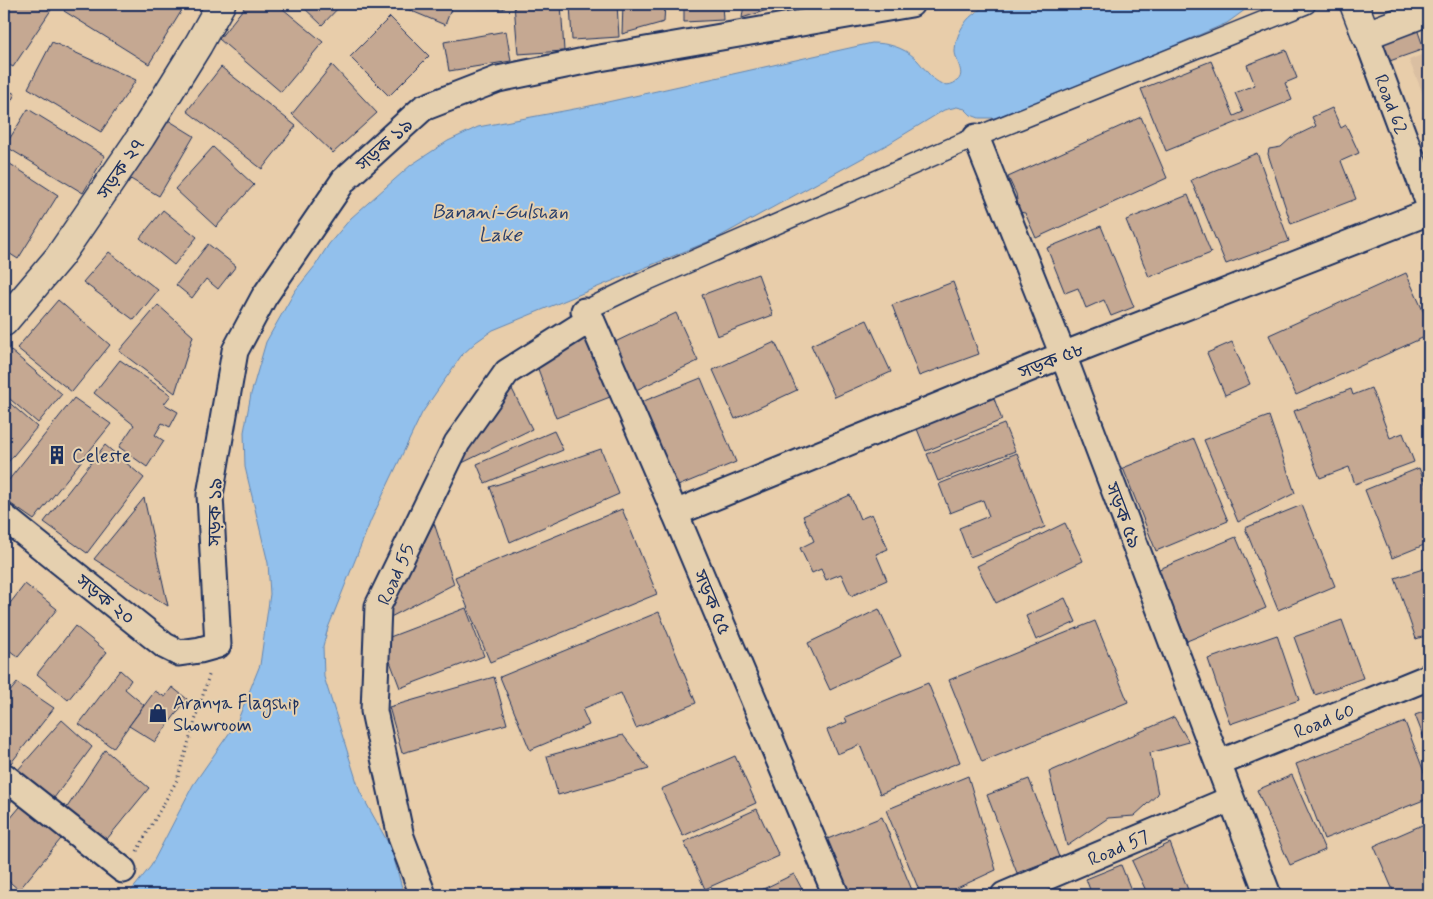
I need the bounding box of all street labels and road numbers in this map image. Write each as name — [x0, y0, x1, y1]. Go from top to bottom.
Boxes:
street label: Road 62 — [1368, 71, 1414, 138]
street label: সড়ক ১৯ — [351, 113, 419, 178]
street label: সড়ক ২৭ — [91, 134, 151, 205]
street label: সড়ক ৫৮ — [1014, 337, 1088, 386]
street label: সড়ক ১৯ — [202, 478, 229, 547]
street label: সড়ক ৫৯ — [1098, 478, 1147, 552]
street label: Road 55 — [372, 540, 421, 609]
street label: সড়ক ৫৫ — [686, 565, 736, 639]
street label: সড়ক ২০ — [70, 568, 139, 631]
street label: Road 60 — [1290, 698, 1359, 745]
street label: Road 57 — [1084, 824, 1153, 872]

